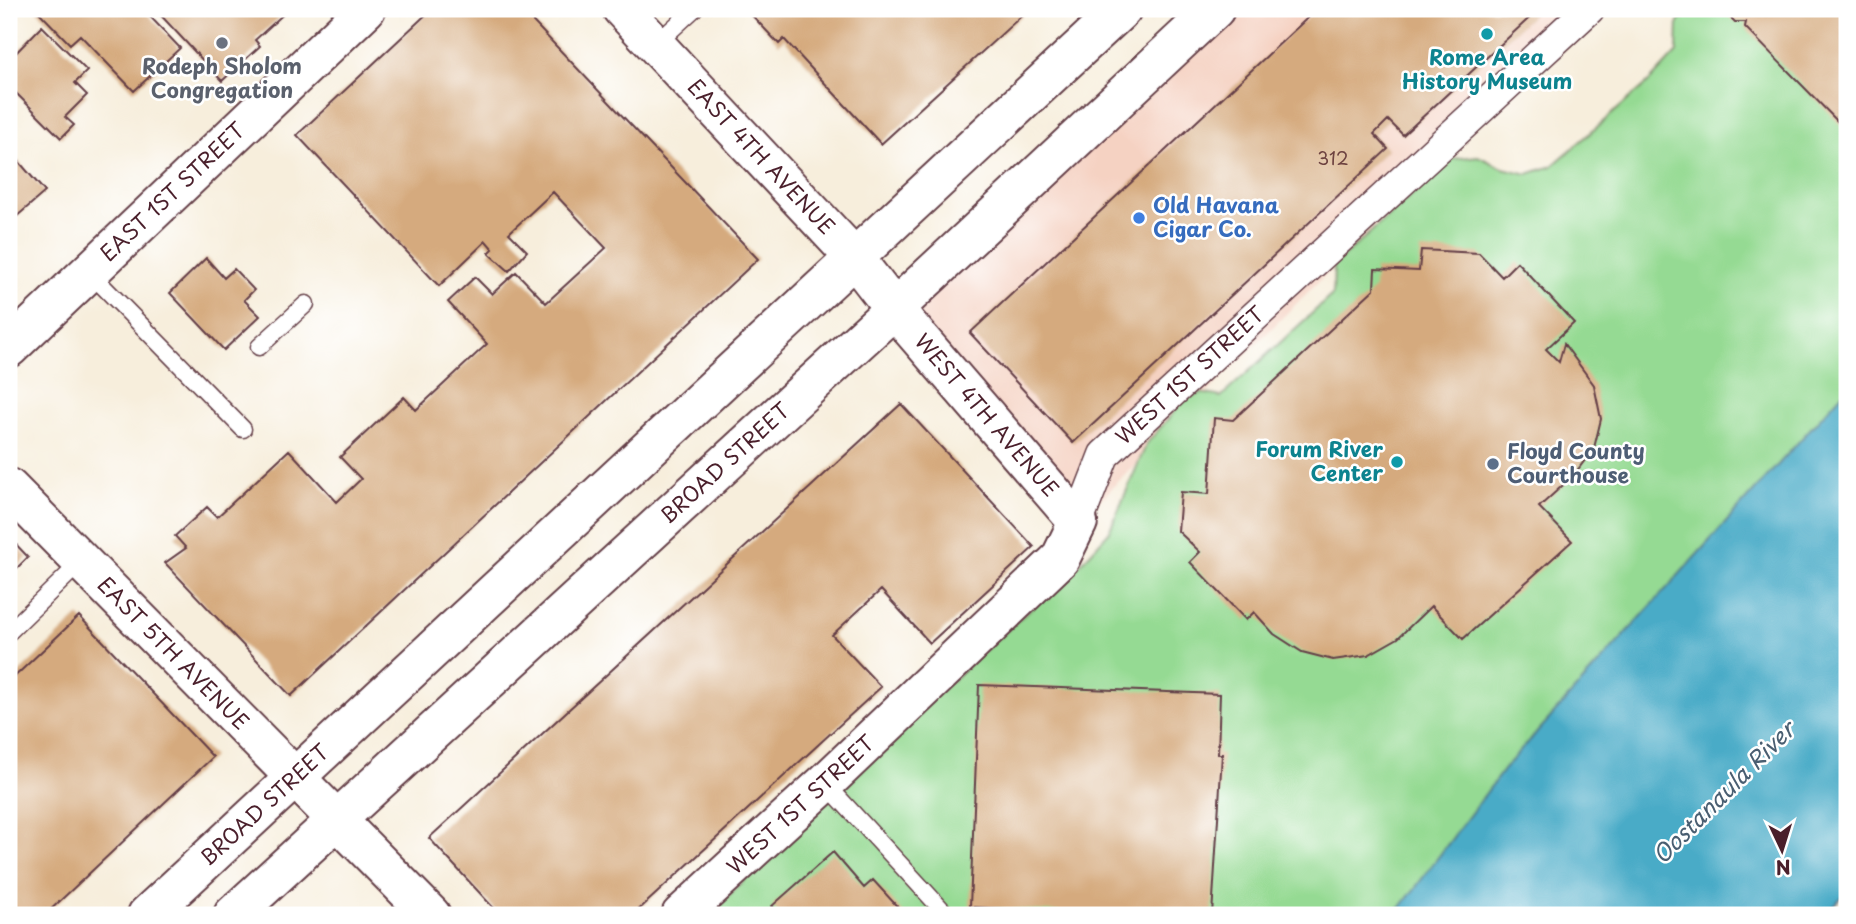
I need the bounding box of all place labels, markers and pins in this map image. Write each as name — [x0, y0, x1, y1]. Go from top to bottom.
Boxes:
marker: Rome Area History Museum — [1479, 26, 1495, 42]
marker: Rodeph Sholom Congregation — [214, 35, 230, 51]
place label: Rome Area History Museum — [1402, 40, 1572, 96]
place label: Rodeph Sholom Congregation — [142, 49, 302, 105]
place label: Old Havana Cigar Co. — [1153, 188, 1279, 244]
marker: Old Havana Cigar Co. — [1131, 210, 1147, 226]
place label: Forum River Center — [1255, 432, 1383, 488]
place label: Floyd County Courthouse — [1507, 434, 1645, 490]
marker: Forum River Center — [1389, 454, 1405, 470]
marker: Floyd County Courthouse — [1485, 456, 1501, 472]

